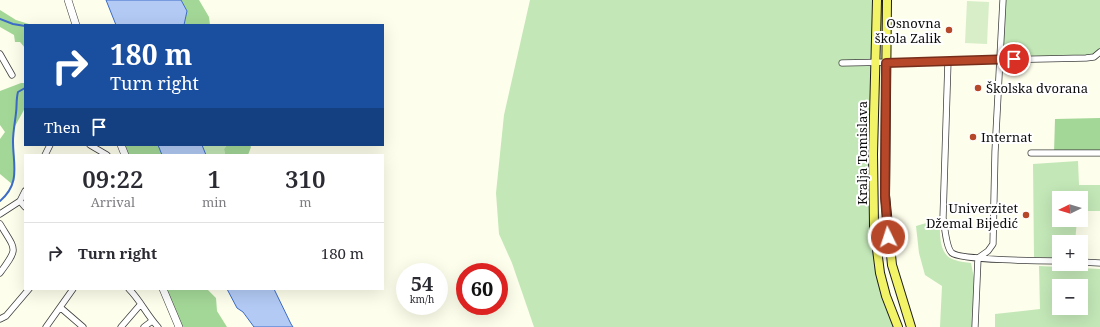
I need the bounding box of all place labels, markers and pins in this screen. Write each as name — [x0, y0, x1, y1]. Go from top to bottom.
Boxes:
place label: Osnovna škola Zalik — [875, 14, 941, 47]
marker: Osnovna škola Zalik — [944, 25, 954, 35]
pin — [997, 42, 1031, 76]
place label: Školska dvorana — [986, 79, 1088, 97]
marker: Školska dvorana — [973, 83, 983, 93]
place label: Internat — [981, 128, 1033, 146]
marker: Internat — [968, 132, 978, 142]
place label: Univerzitet Džemal Bijedić — [926, 199, 1018, 232]
marker: Univerzitet Džemal Bijedić — [1021, 210, 1031, 220]

